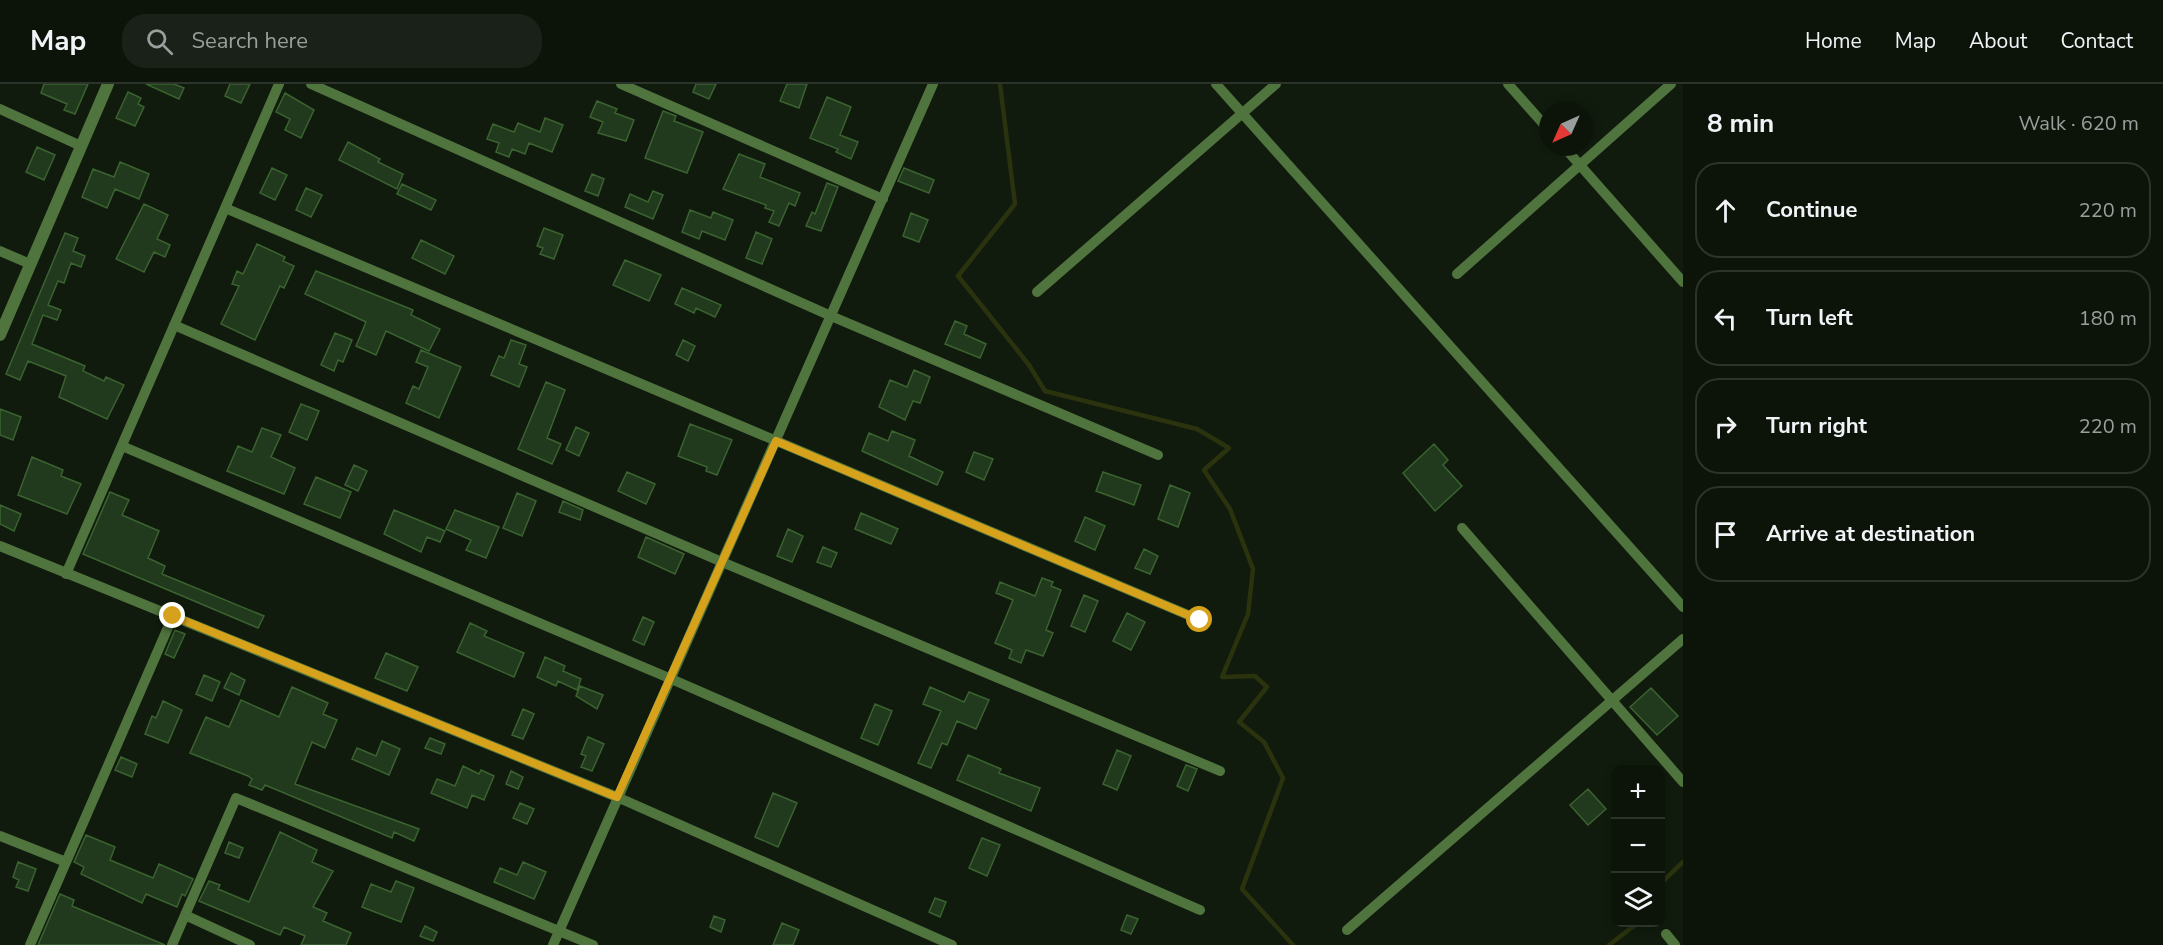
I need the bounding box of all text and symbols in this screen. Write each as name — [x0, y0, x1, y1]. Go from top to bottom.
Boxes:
search box — [122, 14, 542, 68]
text: Map — [30, 22, 86, 60]
icon: search — [143, 25, 176, 58]
text: Search here — [191, 26, 308, 56]
text: Home — [1805, 27, 1862, 55]
text: Map — [1895, 27, 1936, 55]
text: About — [1969, 27, 2027, 55]
text: Contact — [2060, 27, 2133, 55]
north arrow — [1539, 102, 1593, 156]
text: 8 min — [1707, 106, 1774, 141]
text: Walk · 620 m — [2019, 110, 2139, 137]
icon: ahead — [1709, 194, 1742, 227]
text: Continue — [1766, 195, 1857, 225]
text: 220 m — [2079, 197, 2137, 224]
icon: left — [1709, 302, 1742, 335]
text: Turn left — [1766, 303, 1853, 333]
text: 180 m — [2079, 305, 2137, 332]
icon: right — [1709, 410, 1742, 443]
text: Turn right — [1766, 411, 1867, 441]
text: 220 m — [2079, 413, 2137, 440]
icon: arrive — [1709, 518, 1742, 551]
text: Arrive at destination — [1766, 519, 1975, 549]
route end — [159, 602, 185, 628]
route start — [1186, 606, 1212, 632]
map controls — [1611, 765, 1665, 927]
button: + — [1611, 765, 1665, 819]
button: − — [1611, 819, 1665, 873]
button: layers — [1611, 873, 1665, 927]

